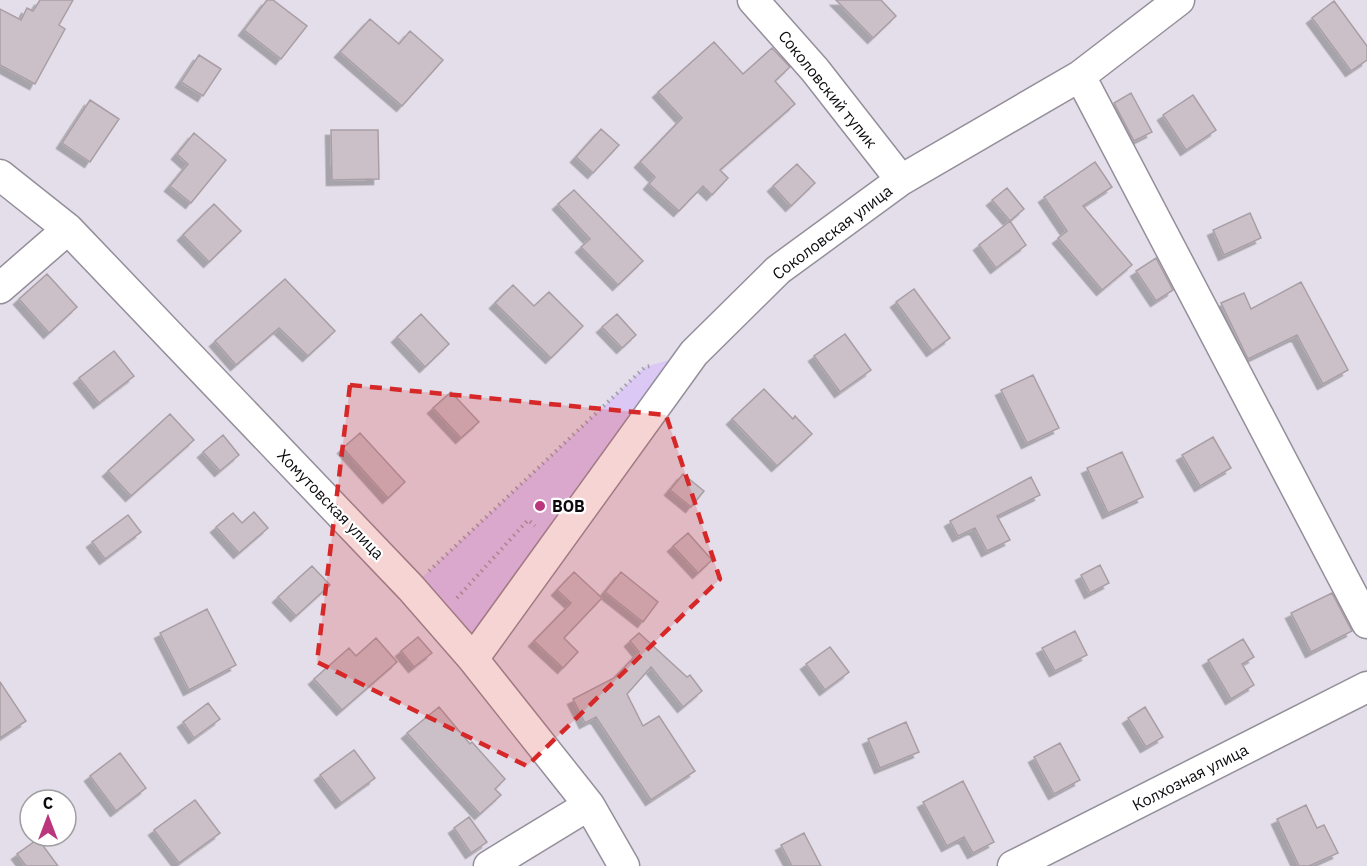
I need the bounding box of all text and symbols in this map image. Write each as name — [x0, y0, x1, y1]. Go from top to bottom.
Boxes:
street label: Соколовский тупик — [774, 26, 882, 152]
street label: Соколовская улица — [768, 180, 896, 284]
street label: Хомутовская улица — [273, 445, 389, 563]
place label: ВОВ — [552, 496, 585, 516]
marker: ВОВ — [533, 499, 547, 513]
street label: Колхозная улица — [1129, 739, 1252, 815]
north arrow — [18, 788, 78, 848]
text: С — [43, 793, 53, 813]

